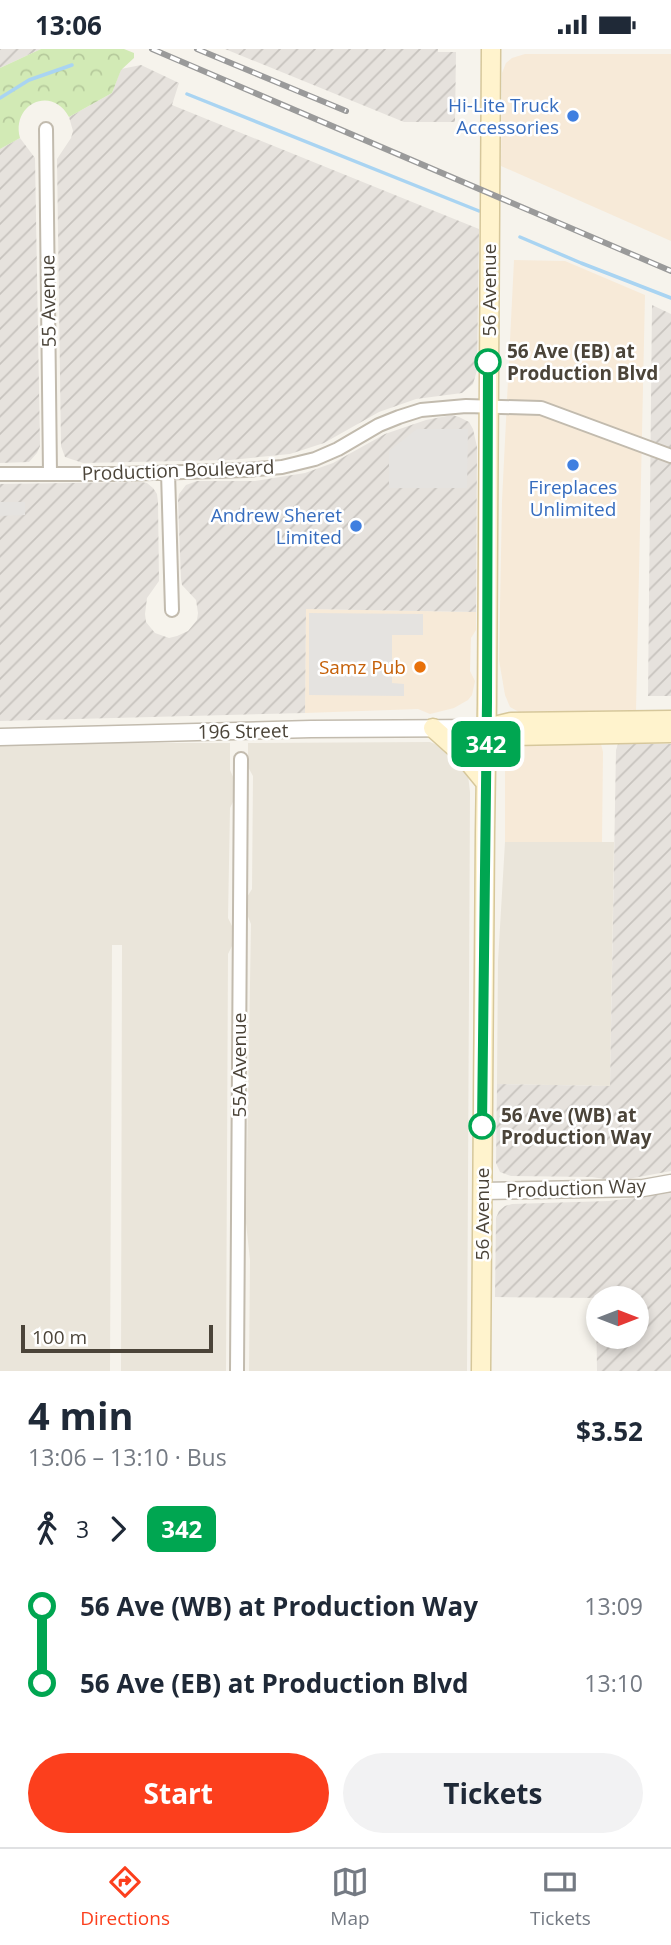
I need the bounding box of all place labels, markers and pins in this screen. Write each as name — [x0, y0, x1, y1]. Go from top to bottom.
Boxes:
place label: Hi-Lite Truck Accessories — [448, 92, 559, 140]
marker: Hi-Lite Truck Accessories — [565, 108, 581, 124]
place label: 56 Ave (EB) at Production Blvd — [507, 338, 658, 386]
marker: 56 Ave (EB) at Production Blvd — [475, 349, 501, 375]
marker: Fireplaces Unlimited — [565, 457, 581, 473]
place label: Fireplaces Unlimited — [529, 474, 617, 522]
place label: Andrew Sheret Limited — [211, 502, 342, 550]
marker: Andrew Sheret Limited — [348, 518, 364, 534]
place label: Samz Pub — [319, 654, 406, 680]
marker: Samz Pub — [412, 659, 428, 675]
place label: 56 Ave (WB) at Production Way — [501, 1102, 652, 1150]
marker: 56 Ave (WB) at Production Way — [469, 1113, 495, 1139]

